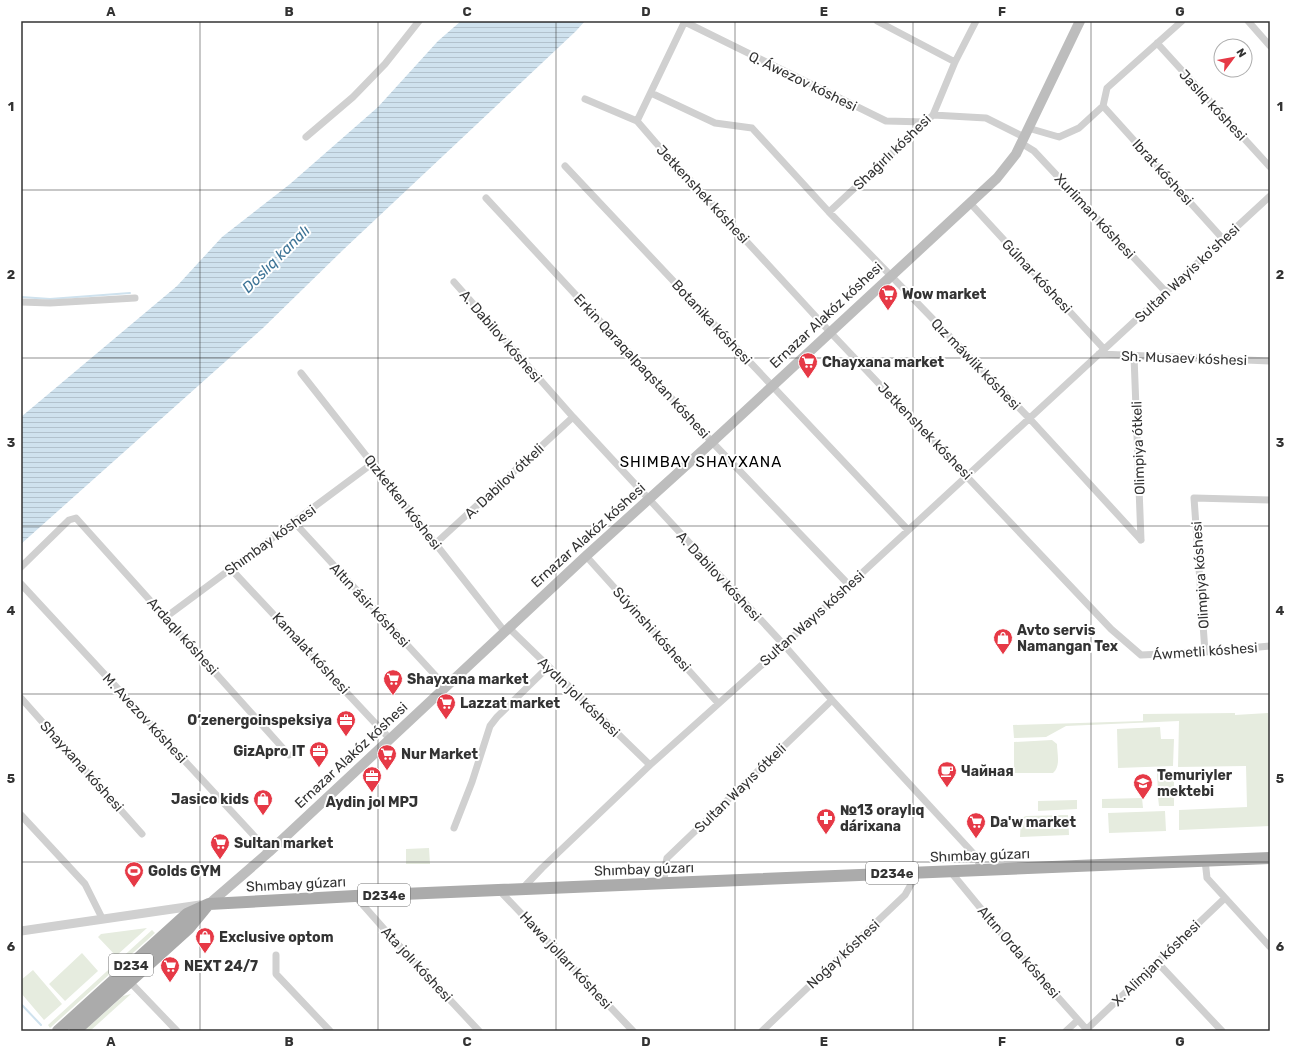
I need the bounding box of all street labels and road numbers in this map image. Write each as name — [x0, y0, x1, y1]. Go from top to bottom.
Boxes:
street label: Q. Áwezov kóshesi — [746, 47, 860, 115]
street label: Jaslıq kóshesi — [1175, 66, 1250, 144]
street label: Shaǵırlı kóshesi — [850, 111, 935, 194]
street label: Ibrat kóshesi — [1129, 136, 1197, 209]
street label: Jetkenshek kóshesi — [653, 142, 753, 247]
street label: Xurliman kóshesi — [1051, 170, 1138, 262]
street label: Sultan Wayis ko'shesi — [1131, 220, 1243, 326]
street label: Gúlnar kóshesi — [998, 236, 1075, 317]
street label: Ernazar Alakóz kóshesi — [766, 259, 886, 372]
street label: Botanika kóshesi — [668, 276, 755, 368]
street label: A. Dabilov kóshesi — [456, 287, 545, 386]
street label: Erkin Qaraqalpaqstan kóshesi — [570, 290, 713, 442]
street label: Qız máwlik kóshesi — [927, 315, 1024, 414]
street label: Sh. Musaev kóshesi — [1121, 348, 1247, 369]
street label: Jetkenshek kóshesi — [874, 379, 975, 483]
street label: Olimpiya ótkeli — [1128, 401, 1149, 495]
street label: A. Dabilov ótkeli — [461, 440, 548, 522]
street label: Qızketken kóshesi — [360, 451, 445, 553]
street label: Ernazar Alakóz kóshesi — [528, 480, 649, 591]
street label: Shımbay kóshesi — [221, 502, 319, 579]
street label: Olimpiya kóshesi — [1188, 520, 1213, 629]
street label: A. Dabilov kóshesi — [673, 528, 765, 625]
street label: Altın ásir kóshesi — [326, 560, 413, 651]
street label: Sultan Wayıs kóshesi — [757, 567, 868, 670]
street label: Súyinshi kóshesi — [609, 583, 694, 675]
street label: Ardaqlı kóshesi — [143, 594, 222, 678]
street label: Kamalat kóshesi — [269, 609, 353, 698]
street label: Áwmetli kóshesi — [1152, 638, 1258, 664]
street label: Aydın jol kóshesi — [534, 654, 623, 741]
street label: M. Avezov kóshesi — [99, 670, 191, 767]
street label: Ernazar Alakóz kóshesi — [291, 699, 411, 812]
street label: Shayxana kóshesi — [36, 717, 127, 815]
street label: Sultan Wayıs ótkeli — [691, 740, 790, 836]
street label: Shımbay gúzarı — [930, 845, 1030, 866]
street label: Shımbay gúzarı — [594, 859, 694, 880]
road number: D234e — [866, 862, 918, 884]
street label: Shımbay gúzarı — [246, 873, 346, 896]
road number: D234e — [358, 884, 410, 906]
street label: Altın Orda kóshesi — [974, 903, 1063, 1002]
street label: Hawa jolları kóshesi — [516, 908, 615, 1013]
street label: Noǵay kóshesi — [803, 916, 883, 992]
street label: X. Alimjan kóshesi — [1109, 917, 1204, 1010]
street label: Ata jolı kóshesi — [378, 923, 456, 1005]
road number: D234 — [109, 954, 153, 976]

